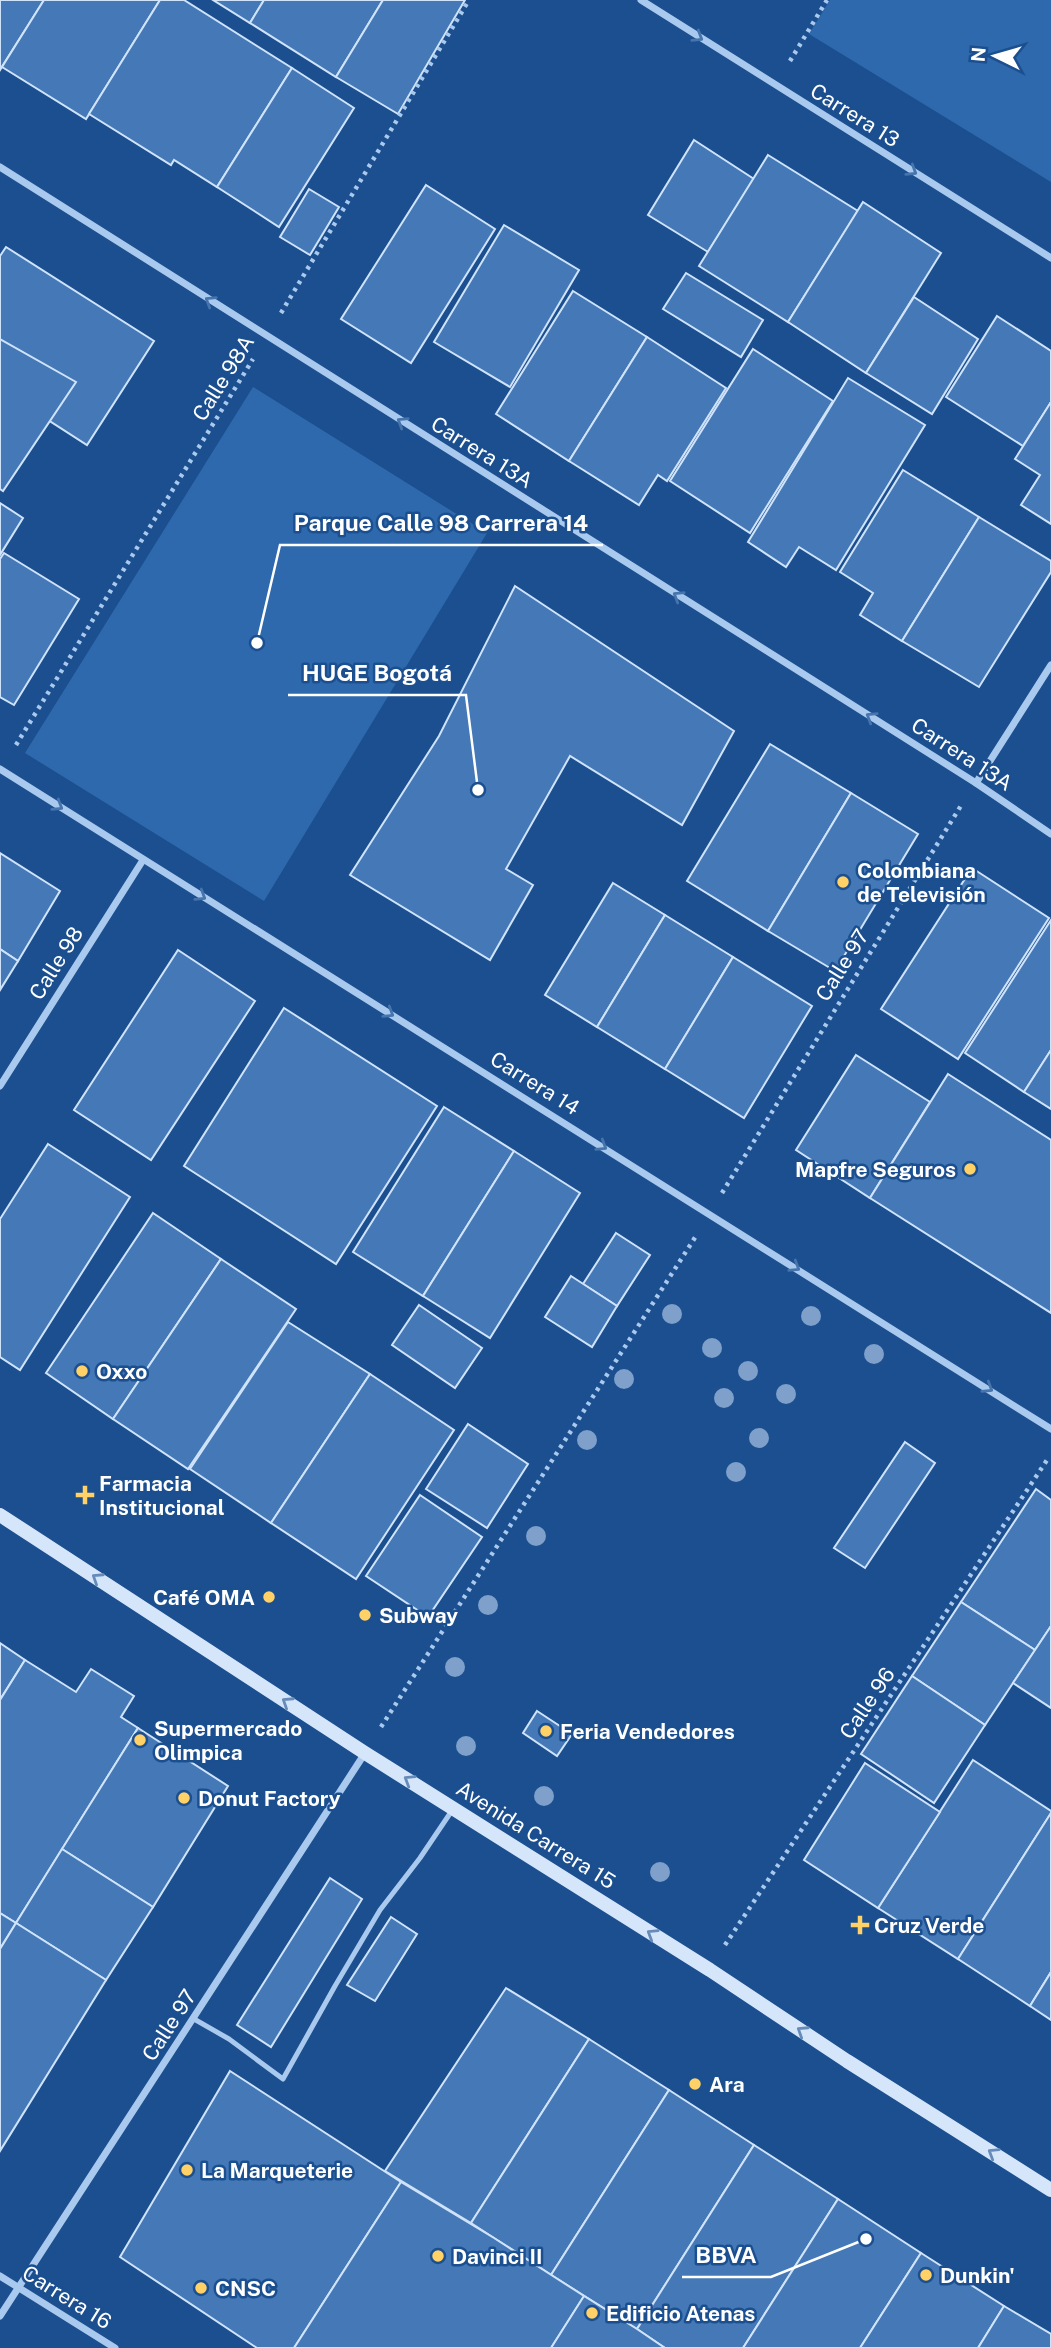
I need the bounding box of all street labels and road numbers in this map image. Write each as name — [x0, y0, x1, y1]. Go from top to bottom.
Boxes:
street label: Carrera 13 — [806, 78, 904, 152]
street label: Calle 98A — [187, 331, 259, 425]
street label: Carrera 13A — [426, 411, 538, 493]
street label: Carrera 13A — [907, 712, 1017, 796]
street label: Calle 98 — [24, 922, 88, 1004]
street label: Calle 97 — [810, 924, 874, 1006]
street label: Carrera 14 — [486, 1046, 584, 1120]
street label: Calle 96 — [834, 1663, 900, 1743]
street label: Avenida Carrera 15 — [452, 1776, 620, 1894]
street label: Calle 97 — [137, 1985, 201, 2065]
street label: Carrera 16 — [18, 2260, 116, 2334]

